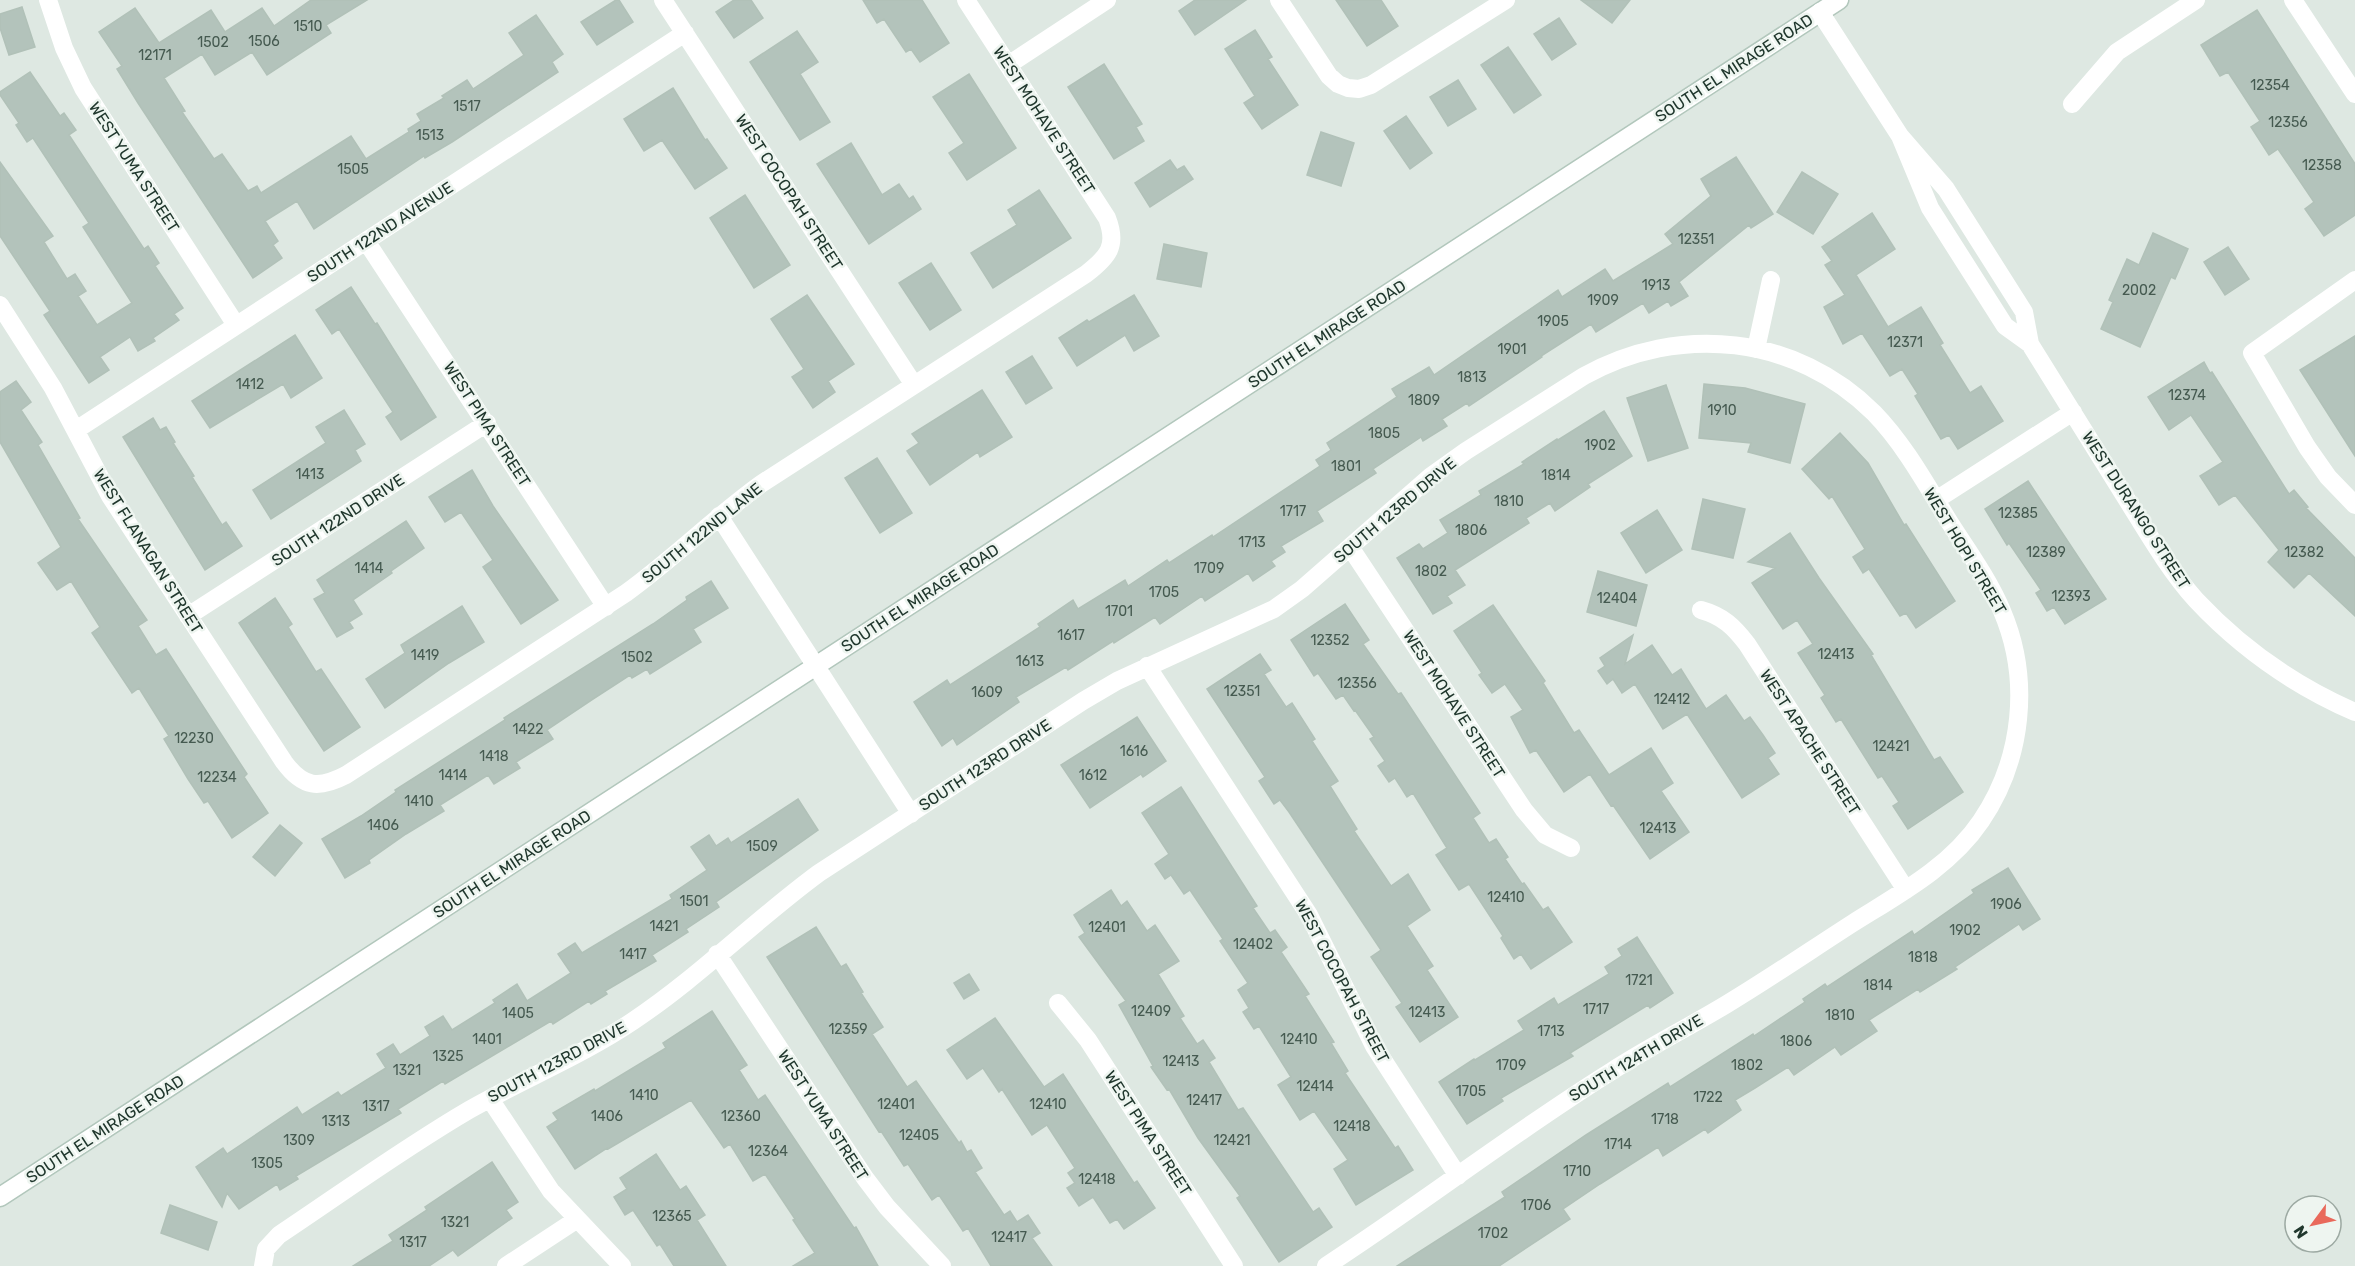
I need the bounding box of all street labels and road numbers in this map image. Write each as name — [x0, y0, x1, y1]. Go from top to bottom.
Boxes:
street label: SOUTH EL MIRAGE ROAD — [1652, 10, 1816, 126]
street label: WEST MOHAVE STREET — [989, 43, 1099, 197]
street label: WEST YUMA STREET — [85, 98, 183, 236]
street label: WEST COCOPAH STREET — [731, 111, 847, 273]
street label: SOUTH 122ND AVENUE — [304, 178, 456, 286]
street label: SOUTH EL MIRAGE ROAD — [1245, 276, 1409, 392]
street label: WEST PIMA STREET — [440, 358, 534, 490]
street label: WEST DURANGO STREET — [2078, 428, 2194, 592]
street label: SOUTH 123RD DRIVE — [1330, 453, 1460, 567]
street label: WEST FLANAGAN STREET — [89, 465, 207, 637]
street label: SOUTH 122ND DRIVE — [268, 470, 408, 570]
street label: SOUTH 122ND LANE — [638, 479, 766, 587]
street label: WEST HOPI STREET — [1920, 484, 2010, 618]
street label: SOUTH EL MIRAGE ROAD — [838, 540, 1002, 656]
street label: WEST MOHAVE STREET — [1399, 627, 1509, 781]
street label: WEST APACHE STREET — [1756, 666, 1864, 818]
street label: SOUTH 123RD DRIVE — [915, 715, 1055, 815]
street label: SOUTH EL MIRAGE ROAD — [430, 806, 594, 922]
street label: WEST COCOPAH STREET — [1291, 896, 1393, 1066]
street label: SOUTH 124TH DRIVE — [1566, 1010, 1706, 1106]
street label: SOUTH 123RD DRIVE — [485, 1017, 629, 1107]
street label: WEST YUMA STREET — [774, 1046, 872, 1184]
street label: WEST PIMA STREET — [1101, 1067, 1195, 1199]
street label: SOUTH EL MIRAGE ROAD — [23, 1071, 187, 1187]

